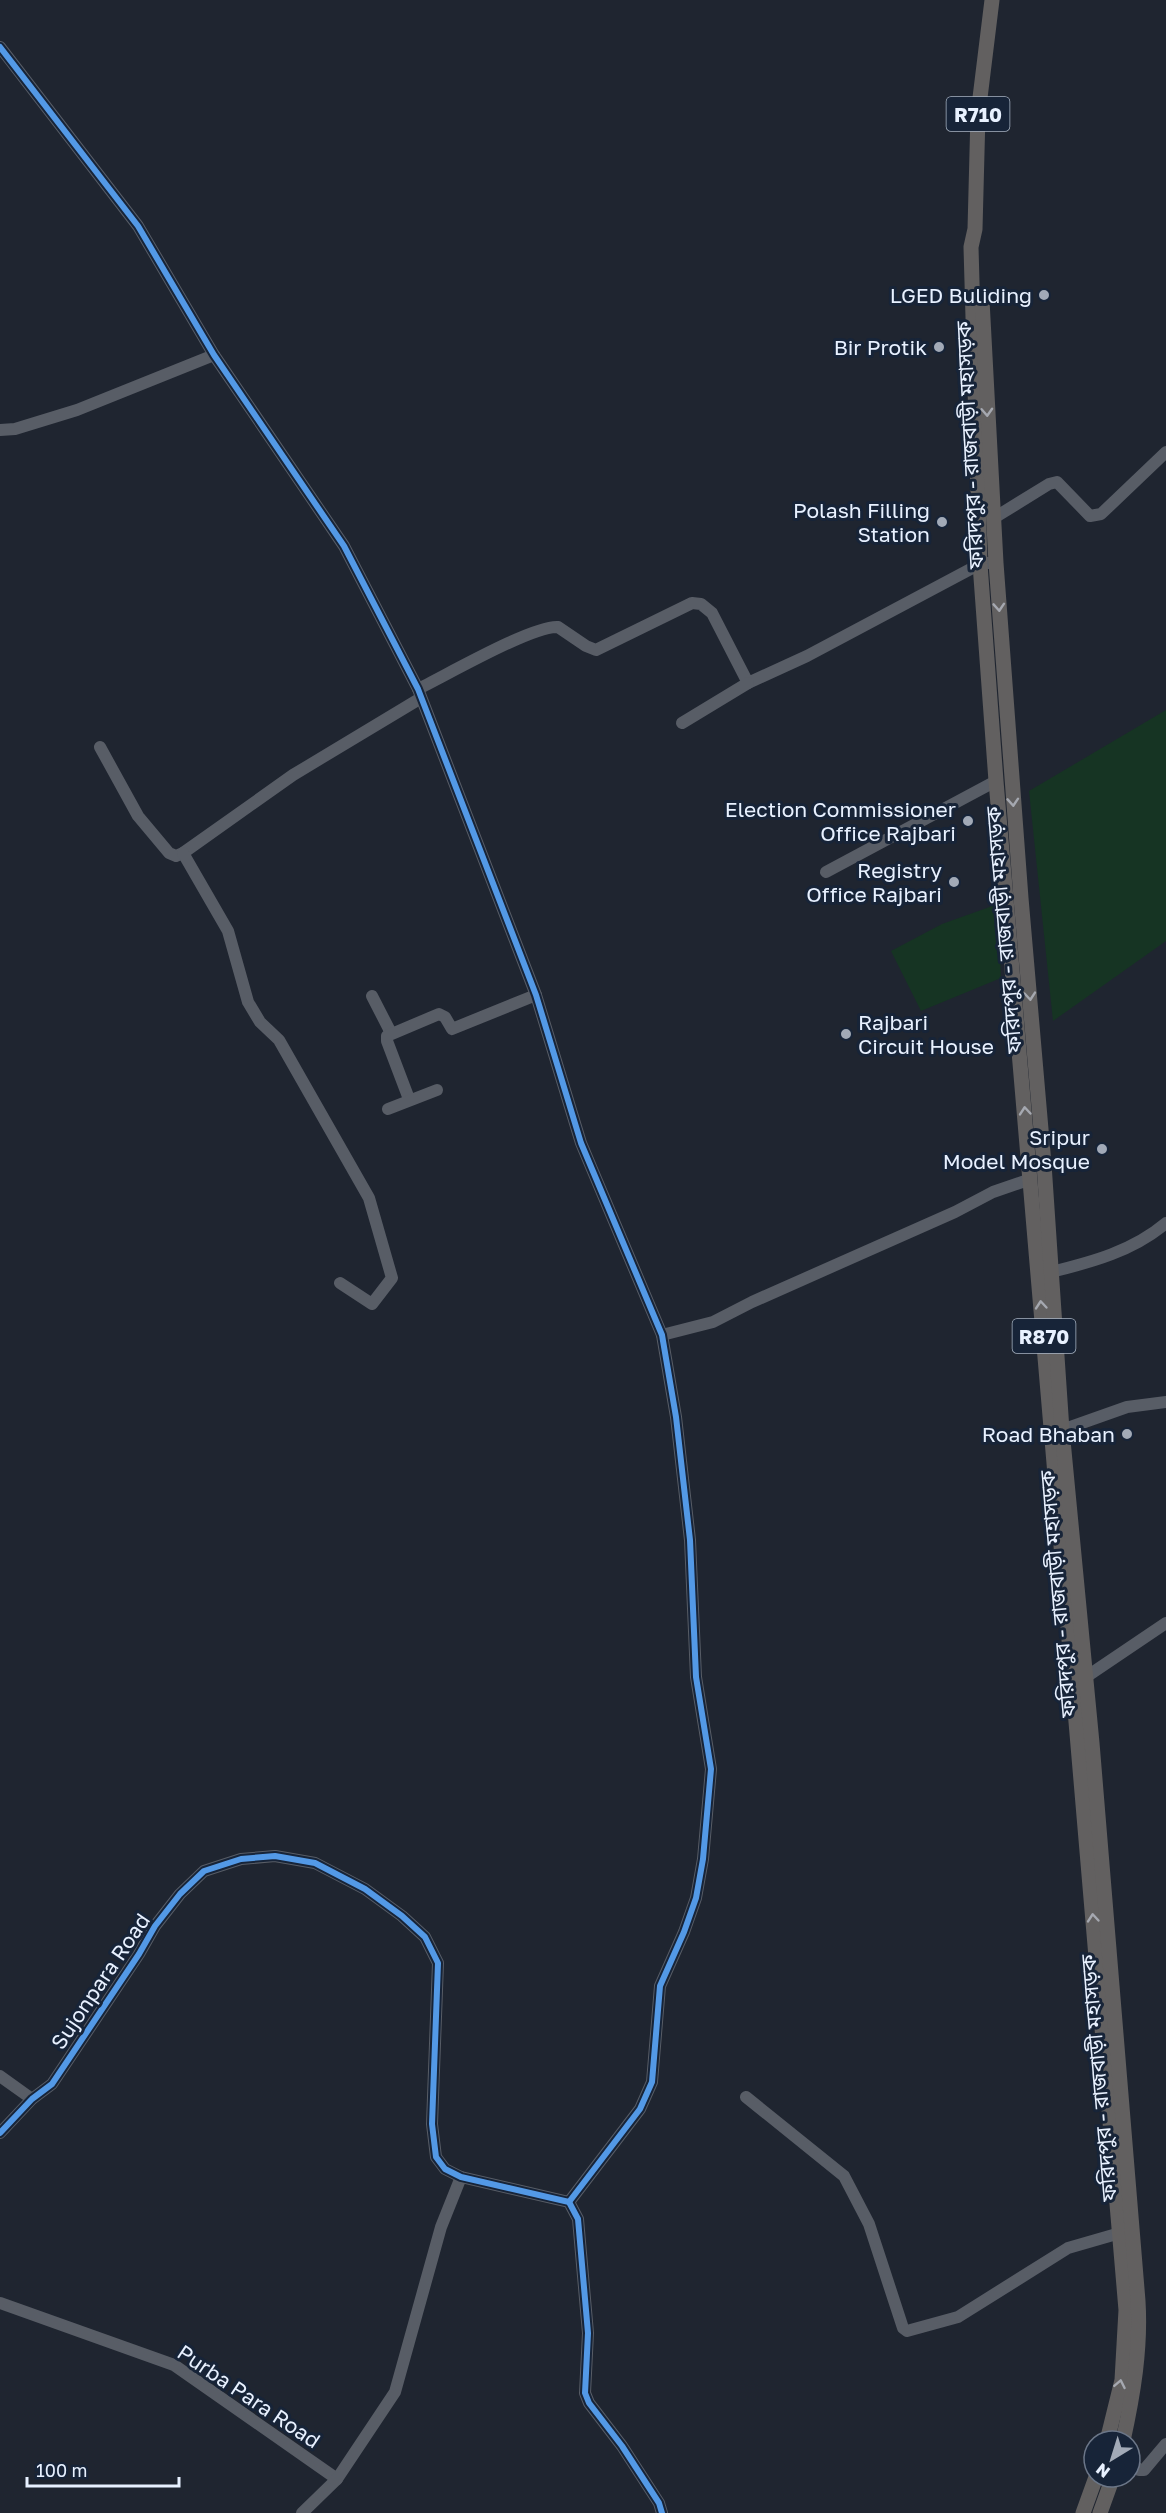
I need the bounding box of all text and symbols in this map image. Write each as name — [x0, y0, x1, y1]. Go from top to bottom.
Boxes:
road number: R710 — [946, 97, 1010, 131]
place label: LGED Buliding — [890, 282, 1032, 308]
marker: LGED Buliding — [1037, 288, 1051, 302]
street label: ফরিদপুর - রাজবাড়ী মহাসড়ক — [949, 319, 989, 570]
place label: Bir Protik — [834, 334, 927, 360]
marker: Bir Protik — [932, 340, 946, 354]
one-way arrow — [981, 408, 994, 417]
place label: Polash Filling Station — [793, 497, 930, 547]
marker: Polash Filling Station — [935, 515, 949, 529]
one-way arrow — [992, 603, 1005, 612]
place label: Election Commissioner Office Rajbari — [725, 796, 956, 846]
one-way arrow — [1006, 797, 1019, 806]
street label: ফরিদপুর - রাজবাড়ী মহাসড়ক — [979, 804, 1027, 1056]
marker: Election Commissioner Office Rajbari — [961, 814, 975, 828]
place label: Registry Office Rajbari — [806, 857, 942, 907]
marker: Registry Office Rajbari — [947, 875, 961, 889]
one-way arrow — [1023, 991, 1036, 1000]
place label: Rajbari Circuit House — [858, 1009, 994, 1059]
marker: Rajbari Circuit House — [839, 1027, 853, 1041]
one-way arrow — [1019, 1106, 1032, 1115]
place label: Sripur Model Mosque — [943, 1124, 1090, 1174]
marker: Sripur Model Mosque — [1095, 1142, 1109, 1156]
one-way arrow — [1035, 1300, 1048, 1309]
road number: R870 — [1012, 1319, 1076, 1353]
place label: Road Bhaban — [982, 1421, 1115, 1447]
marker: Road Bhaban — [1120, 1427, 1134, 1441]
street label: ফরিদপুর - রাজবাড়ী মহাসড়ক — [1033, 1468, 1081, 1720]
street label: Sujonpara Road — [45, 1908, 155, 2054]
one-way arrow — [1087, 1913, 1100, 1922]
street label: ফরিদপুর - রাজবাড়ী মহাসড়ক — [1074, 1952, 1122, 2204]
street label: Purba Para Road — [173, 2339, 325, 2453]
one-way arrow — [1113, 2379, 1126, 2389]
north arrow — [1082, 2429, 1142, 2489]
scale bar — [27, 2450, 178, 2488]
text: 100 m — [36, 2459, 87, 2481]
text: N — [1092, 2459, 1114, 2482]

